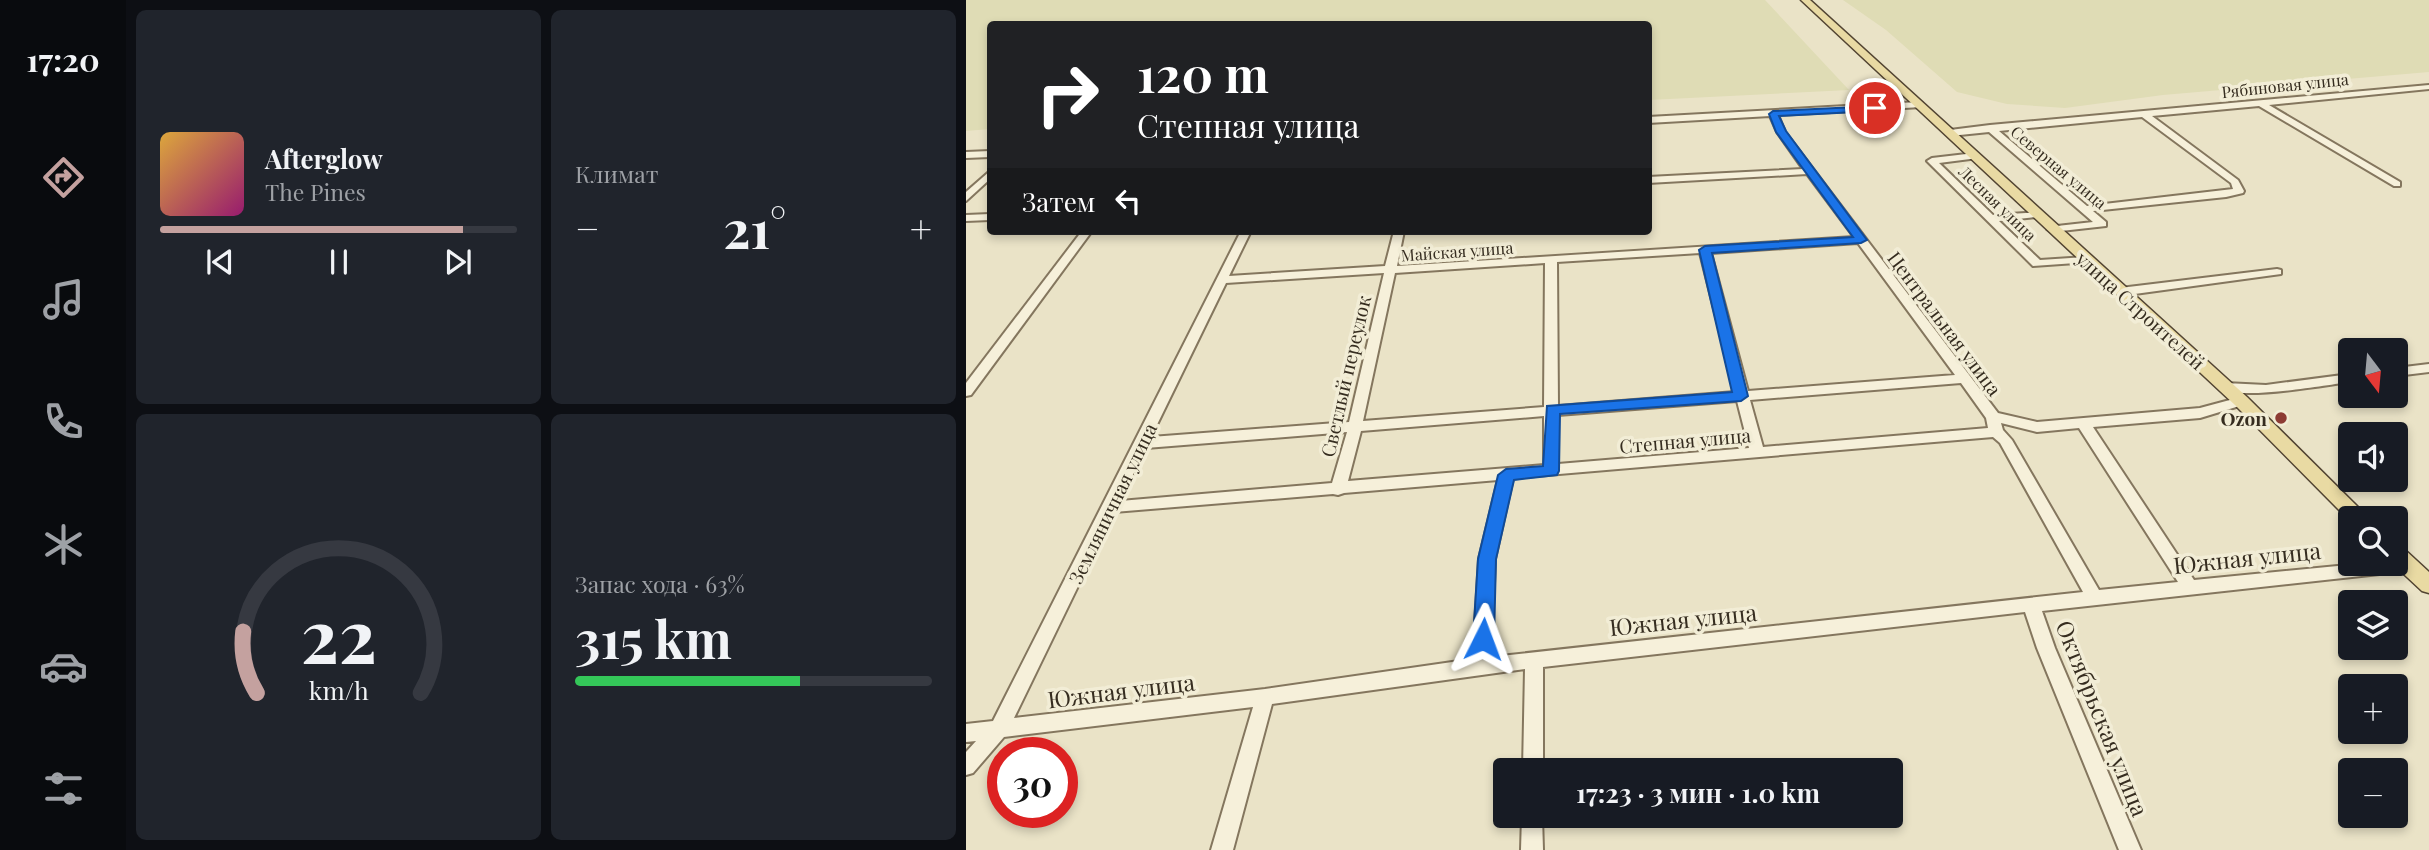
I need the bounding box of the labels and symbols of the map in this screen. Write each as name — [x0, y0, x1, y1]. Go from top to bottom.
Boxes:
street label: Рябиновая улица — [2220, 68, 2350, 102]
pin — [1845, 78, 1905, 138]
street label: Северная улица — [2007, 121, 2111, 213]
street label: Лесная улица — [1954, 160, 2041, 245]
street label: Майская улица — [1400, 237, 1514, 265]
street label: улица Строителей — [2070, 245, 2211, 375]
street label: Центральная улица — [1882, 246, 2008, 401]
street label: Светлый переулок — [1314, 293, 1376, 459]
north arrow — [2338, 338, 2408, 408]
place label: Ozon — [2221, 405, 2267, 431]
marker: Ozon — [2273, 410, 2289, 426]
street label: Земляничная улица — [1062, 418, 1162, 588]
street label: Степная улица — [1618, 421, 1752, 459]
street label: Южная улица — [2172, 534, 2323, 580]
street label: Южная улица — [1608, 596, 1759, 642]
position arrow — [1446, 602, 1520, 676]
street label: Октябрьская улица — [2050, 615, 2157, 821]
street label: Южная улица — [1046, 666, 1197, 714]
speed limit sign: 30 — [987, 737, 1078, 828]

